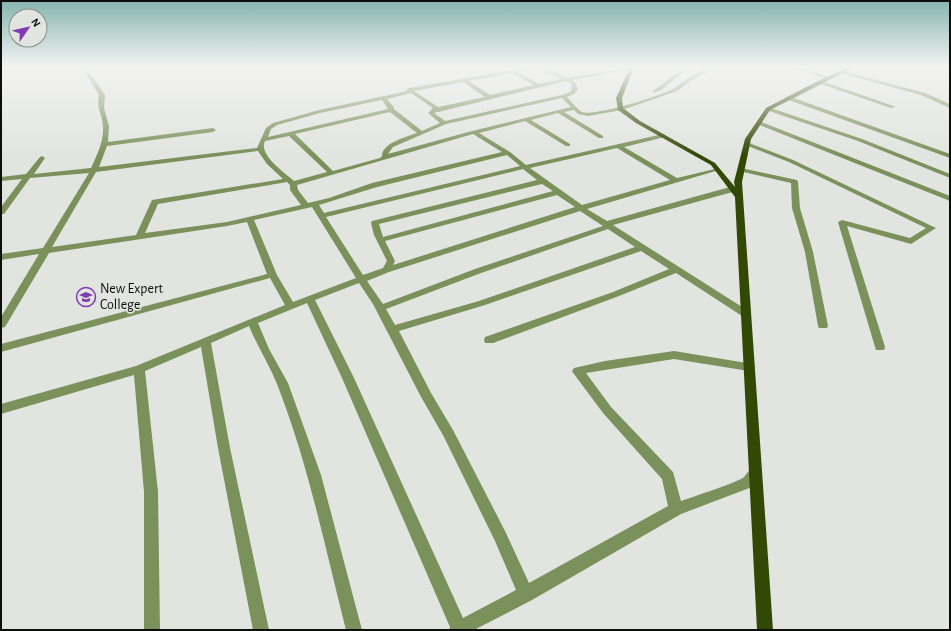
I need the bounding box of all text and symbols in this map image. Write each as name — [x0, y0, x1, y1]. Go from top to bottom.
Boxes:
north arrow — [8, 8, 48, 48]
text: N — [29, 16, 43, 29]
place label: New Expert College — [100, 282, 163, 312]
school or university icon: New Expert College — [75, 286, 97, 308]

